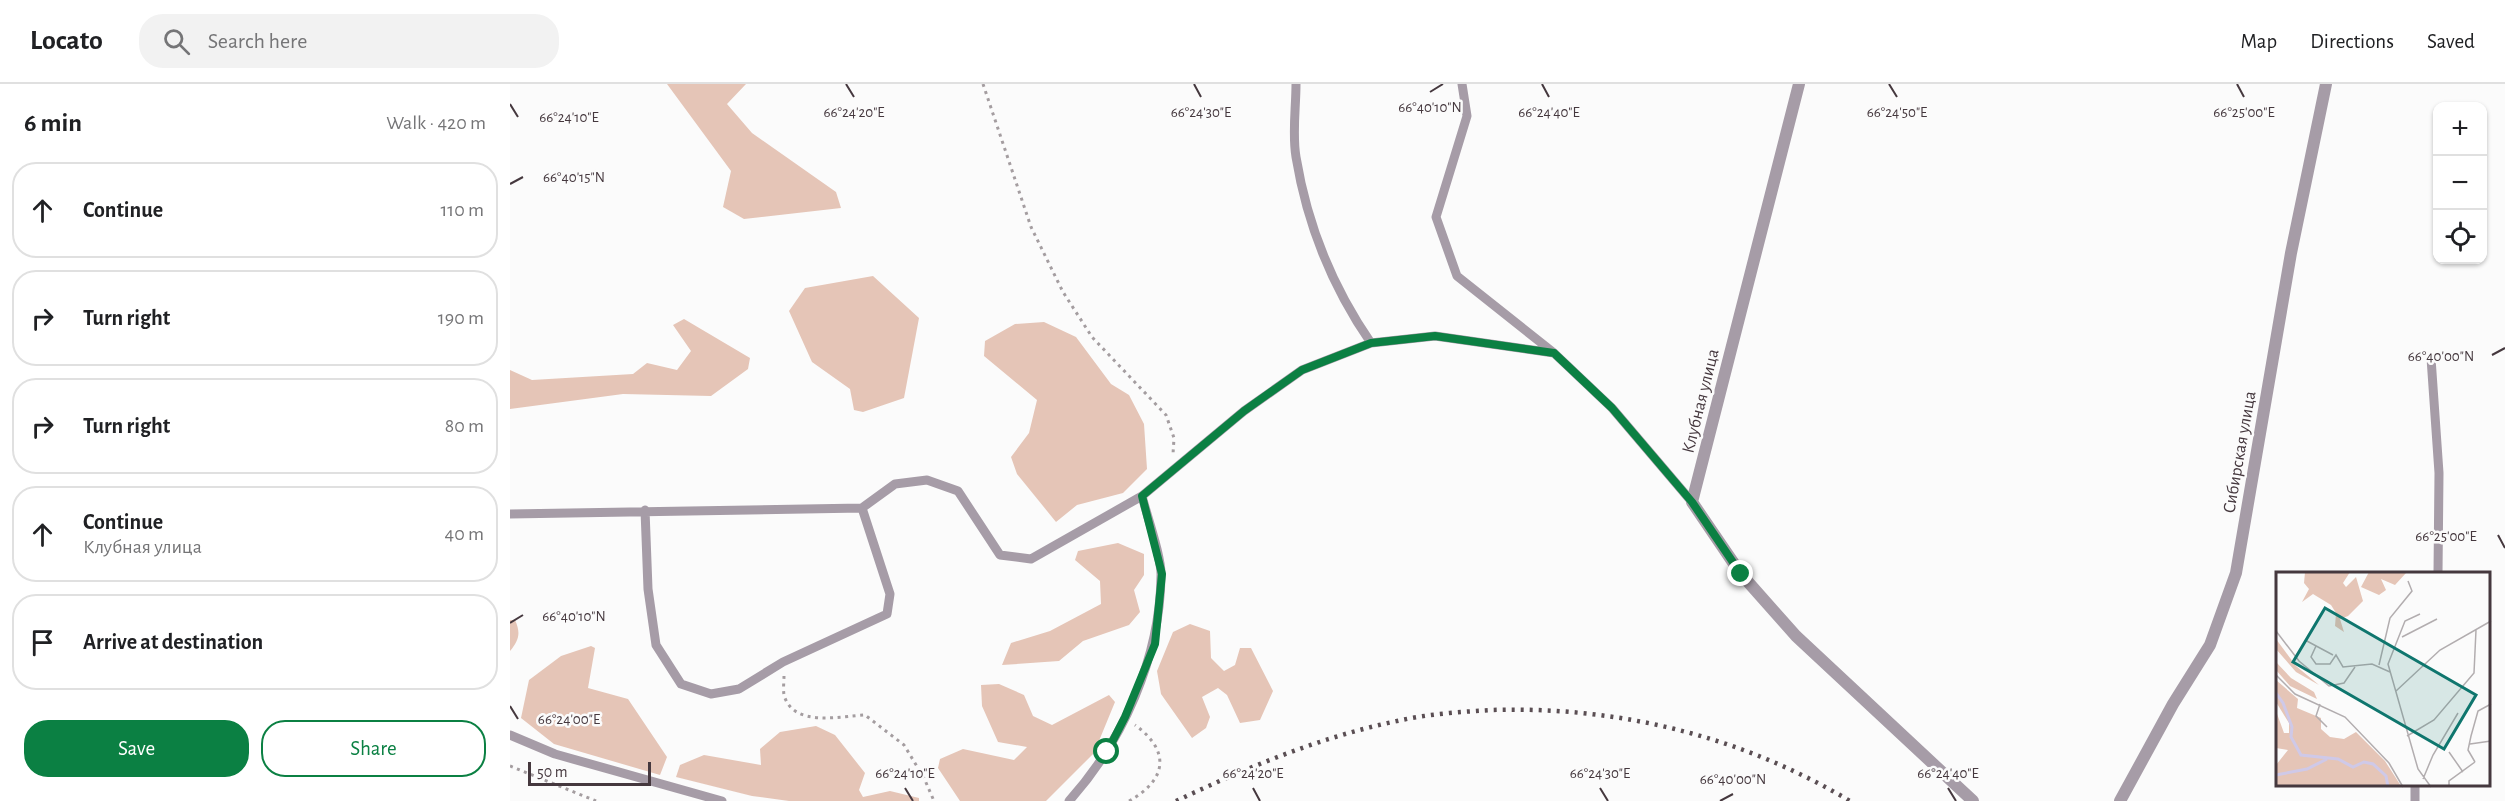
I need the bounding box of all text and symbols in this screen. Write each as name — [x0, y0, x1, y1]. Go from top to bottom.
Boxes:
search box — [139, 14, 559, 68]
icon: search — [160, 25, 193, 58]
text: Locato — [30, 27, 103, 55]
text: Search here — [208, 30, 307, 52]
text: Map — [2241, 31, 2277, 52]
text: Directions — [2310, 31, 2394, 52]
text: Saved — [2427, 31, 2475, 52]
text: 66°40'10"N — [1398, 100, 1462, 115]
map controls — [2433, 102, 2487, 264]
button: + — [2433, 102, 2487, 156]
text: 66°24'20"E — [823, 105, 885, 120]
text: 66°24'30"E — [1171, 105, 1231, 120]
text: 66°24'40"E — [1518, 105, 1580, 120]
text: 66°24'50"E — [1867, 105, 1927, 120]
text: 66°25'00"E — [2213, 105, 2275, 120]
text: 6 min — [24, 110, 82, 136]
text: 66°24'10"E — [539, 110, 599, 125]
text: Walk · 420 m — [386, 113, 486, 133]
button: − — [2433, 156, 2487, 210]
text: 66°40'15"N — [543, 170, 605, 185]
icon: ahead — [26, 194, 59, 227]
text: Continue — [83, 199, 163, 221]
text: 110 m — [440, 200, 484, 220]
button: locate — [2433, 210, 2487, 264]
icon: right — [26, 302, 59, 335]
text: Turn right — [83, 307, 170, 329]
text: 190 m — [438, 308, 484, 328]
street label: Клубная улица — [1678, 347, 1723, 455]
text: 66°40'00"N — [2408, 349, 2474, 364]
street label: Сибирская улица — [2219, 389, 2260, 515]
icon: right — [26, 410, 59, 443]
text: Turn right — [83, 415, 170, 437]
text: 80 m — [445, 416, 484, 436]
text: Continue — [83, 511, 163, 533]
icon: ahead — [26, 518, 59, 551]
text: 40 m — [445, 524, 484, 544]
text: 66°25'00"E — [2415, 529, 2477, 544]
text: Клубная улица — [83, 537, 202, 557]
route end — [1727, 560, 1753, 586]
inset map — [2276, 572, 2490, 786]
text: 66°40'10"N — [542, 609, 606, 624]
icon: arrive — [26, 626, 59, 659]
text: Arrive at destination — [83, 631, 263, 653]
text: 66°24'00"E — [538, 712, 600, 727]
button: Save — [24, 720, 249, 777]
button: Share — [261, 720, 486, 777]
route start — [1093, 738, 1119, 764]
scale bar — [528, 759, 651, 786]
text: 50 m — [537, 764, 568, 780]
text: 66°24'10"E — [875, 766, 935, 781]
text: 66°24'20"E — [1222, 766, 1284, 781]
text: 66°24'30"E — [1570, 766, 1630, 781]
text: 66°24'40"E — [1917, 766, 1979, 781]
text: 66°40'00"N — [1700, 772, 1766, 787]

